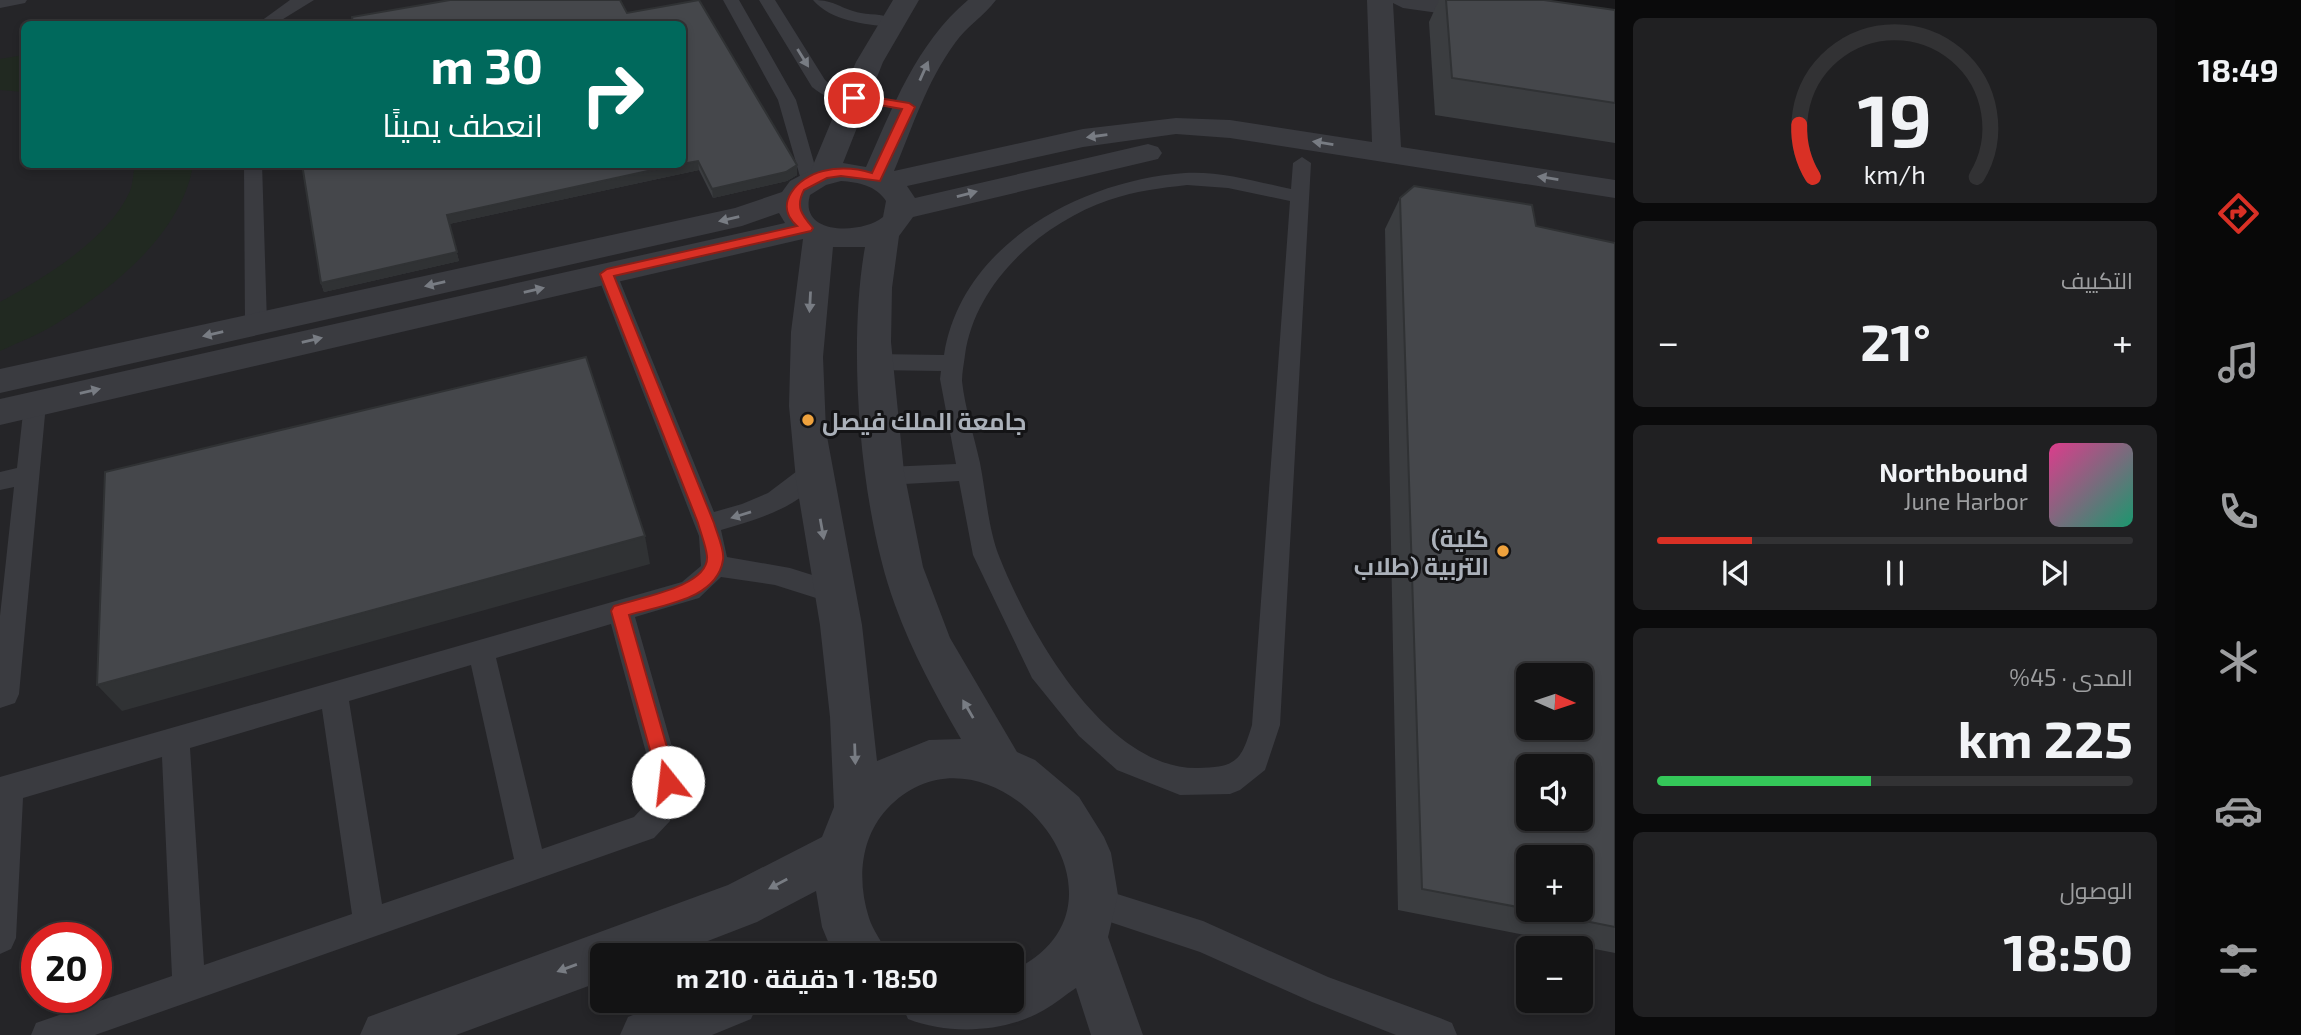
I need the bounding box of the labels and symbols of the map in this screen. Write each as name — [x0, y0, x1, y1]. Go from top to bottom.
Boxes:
one-way arrow — [796, 48, 809, 68]
one-way arrow — [918, 61, 930, 81]
pin — [824, 68, 884, 128]
one-way arrow — [1086, 130, 1108, 141]
one-way arrow — [1312, 137, 1334, 148]
one-way arrow — [1536, 172, 1558, 183]
one-way arrow — [957, 188, 979, 199]
one-way arrow — [718, 213, 740, 224]
one-way arrow — [424, 279, 446, 290]
one-way arrow — [523, 284, 545, 295]
one-way arrow — [805, 292, 816, 314]
one-way arrow — [202, 328, 224, 339]
one-way arrow — [301, 334, 323, 345]
one-way arrow — [79, 386, 101, 397]
place label: جامعة الملك فيصل — [822, 406, 1026, 436]
marker: جامعة الملك فيصل — [800, 412, 816, 428]
one-way arrow — [731, 510, 752, 520]
one-way arrow — [817, 518, 828, 540]
place label: (كلية التربية (طلاب — [1354, 523, 1489, 581]
marker: (كلية التربية (طلاب — [1495, 543, 1511, 559]
north arrow — [1516, 663, 1592, 740]
one-way arrow — [962, 700, 974, 719]
one-way arrow — [849, 743, 860, 765]
position arrow — [631, 745, 705, 819]
one-way arrow — [768, 878, 788, 890]
speed limit sign: 20 — [21, 922, 112, 1013]
one-way arrow — [557, 963, 578, 974]

